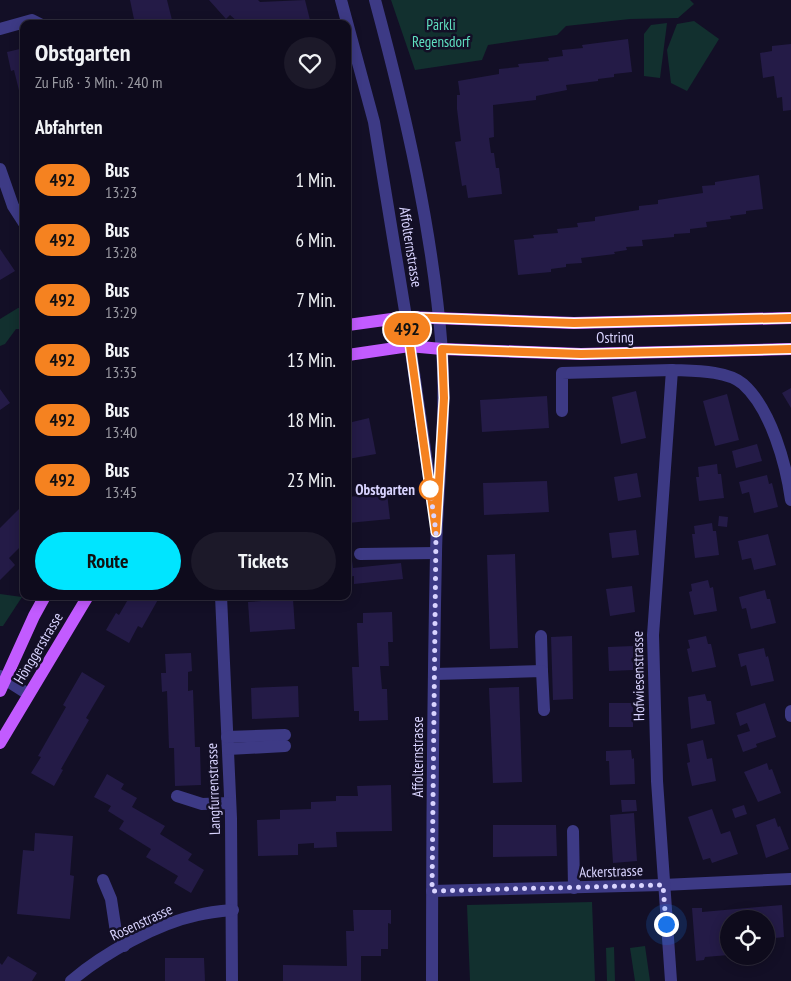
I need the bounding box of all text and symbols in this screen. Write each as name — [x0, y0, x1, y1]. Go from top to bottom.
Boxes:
park label: Pärkli Regensdorf — [412, 15, 471, 51]
text: Obstgarten — [35, 37, 131, 68]
button: heart — [284, 37, 336, 89]
text: Zu Fuß · 3 Min. · 240 m — [35, 72, 162, 92]
text: Abfahrten — [35, 115, 102, 139]
text: Bus — [105, 158, 129, 182]
text: 492 — [50, 168, 75, 191]
text: 1 Min. — [295, 168, 336, 192]
text: 13:23 — [105, 182, 137, 202]
street label: Affolternstrasse — [395, 205, 427, 289]
text: Bus — [105, 218, 129, 242]
text: 492 — [50, 228, 75, 251]
text: 6 Min. — [295, 228, 336, 252]
text: 13:28 — [105, 242, 137, 262]
text: Bus — [105, 278, 129, 302]
text: 492 — [50, 288, 75, 311]
text: 7 Min. — [296, 288, 336, 312]
text: 13:29 — [105, 302, 137, 322]
line badge: 492 — [378, 313, 436, 345]
text: 492 — [394, 317, 420, 340]
street label: Ostring — [596, 327, 634, 347]
text: Bus — [105, 338, 129, 362]
text: 492 — [50, 348, 75, 371]
text: 13 Min. — [287, 348, 336, 372]
text: 13:35 — [105, 362, 137, 382]
text: Bus — [105, 398, 129, 422]
text: 492 — [50, 408, 75, 431]
text: 18 Min. — [287, 408, 336, 432]
text: 13:40 — [105, 422, 137, 442]
text: Bus — [105, 458, 129, 482]
text: 492 — [50, 468, 75, 491]
text: 23 Min. — [287, 468, 336, 492]
marker: Obstgarten — [419, 478, 441, 500]
place label: Obstgarten — [355, 480, 415, 499]
text: 13:45 — [105, 482, 137, 502]
button: Route — [35, 532, 181, 590]
button: Tickets — [191, 532, 336, 590]
street label: Hönggerstrasse — [9, 609, 67, 687]
street label: Hofwiesenstrasse — [628, 631, 648, 721]
street label: Affolternstrasse — [408, 716, 427, 798]
street label: Langfurrenstrasse — [202, 743, 224, 835]
street label: Ackerstrasse — [579, 860, 643, 882]
street label: Rosenstrasse — [107, 899, 175, 945]
map controls — [720, 910, 775, 965]
button: locate — [720, 910, 775, 965]
your location — [654, 912, 679, 937]

